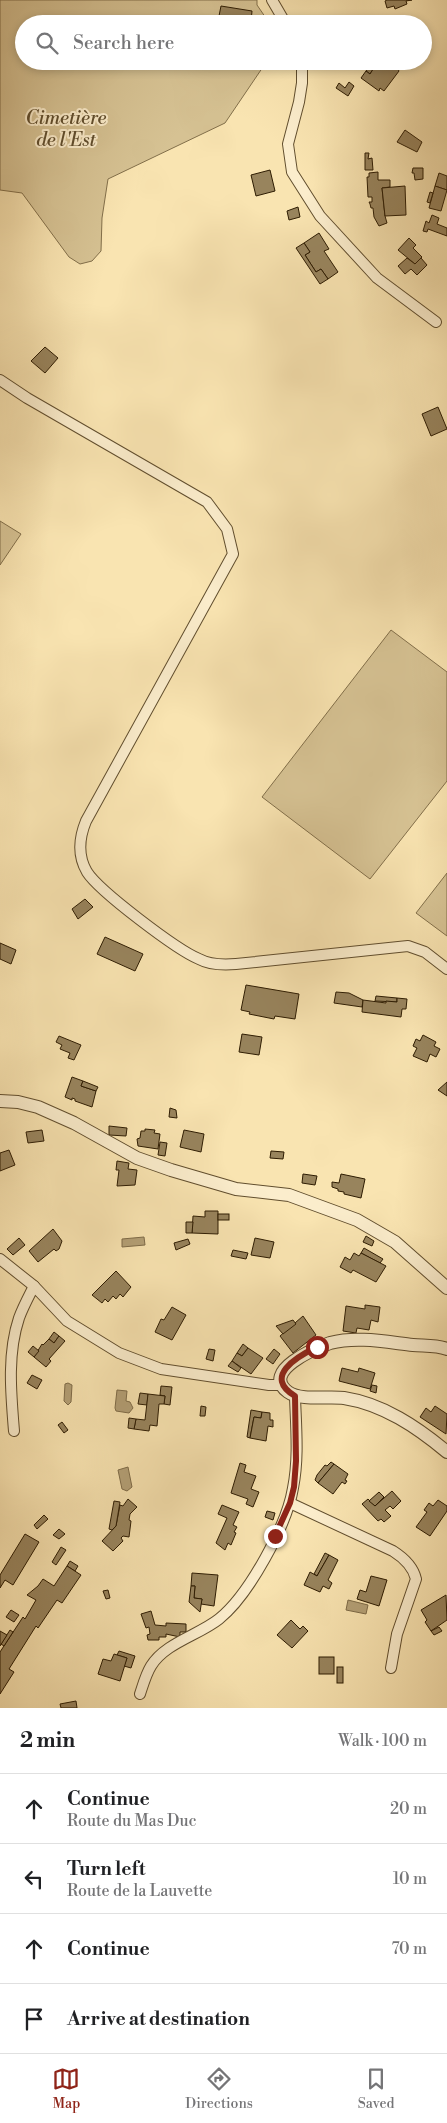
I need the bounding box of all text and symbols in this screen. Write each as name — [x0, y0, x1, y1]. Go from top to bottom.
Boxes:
search box — [15, 15, 432, 70]
icon: search — [33, 29, 61, 57]
text: Search here — [73, 31, 174, 55]
park label: Cimetière de l'Est — [26, 106, 107, 152]
route start — [306, 1336, 329, 1359]
route end — [264, 1525, 287, 1548]
text: 2 min — [20, 1728, 75, 1754]
text: Walk · 100 m — [338, 1731, 427, 1751]
text: Continue — [67, 1787, 150, 1811]
icon: ahead — [20, 1795, 48, 1823]
text: 20 m — [390, 1799, 427, 1819]
text: Route du Mas Duc — [67, 1811, 197, 1831]
text: Turn left — [67, 1857, 146, 1881]
icon: left — [20, 1865, 48, 1893]
text: 10 m — [393, 1869, 427, 1889]
text: Route de la Lauvette — [67, 1881, 212, 1901]
icon: ahead — [20, 1935, 48, 1963]
text: Continue — [67, 1937, 150, 1961]
text: 70 m — [391, 1939, 427, 1959]
icon: arrive — [20, 2005, 48, 2033]
text: Arrive at destination — [67, 2007, 250, 2031]
tab: Map — [52, 2065, 80, 2113]
tab: Directions — [185, 2065, 253, 2113]
tab: Saved — [358, 2065, 395, 2113]

